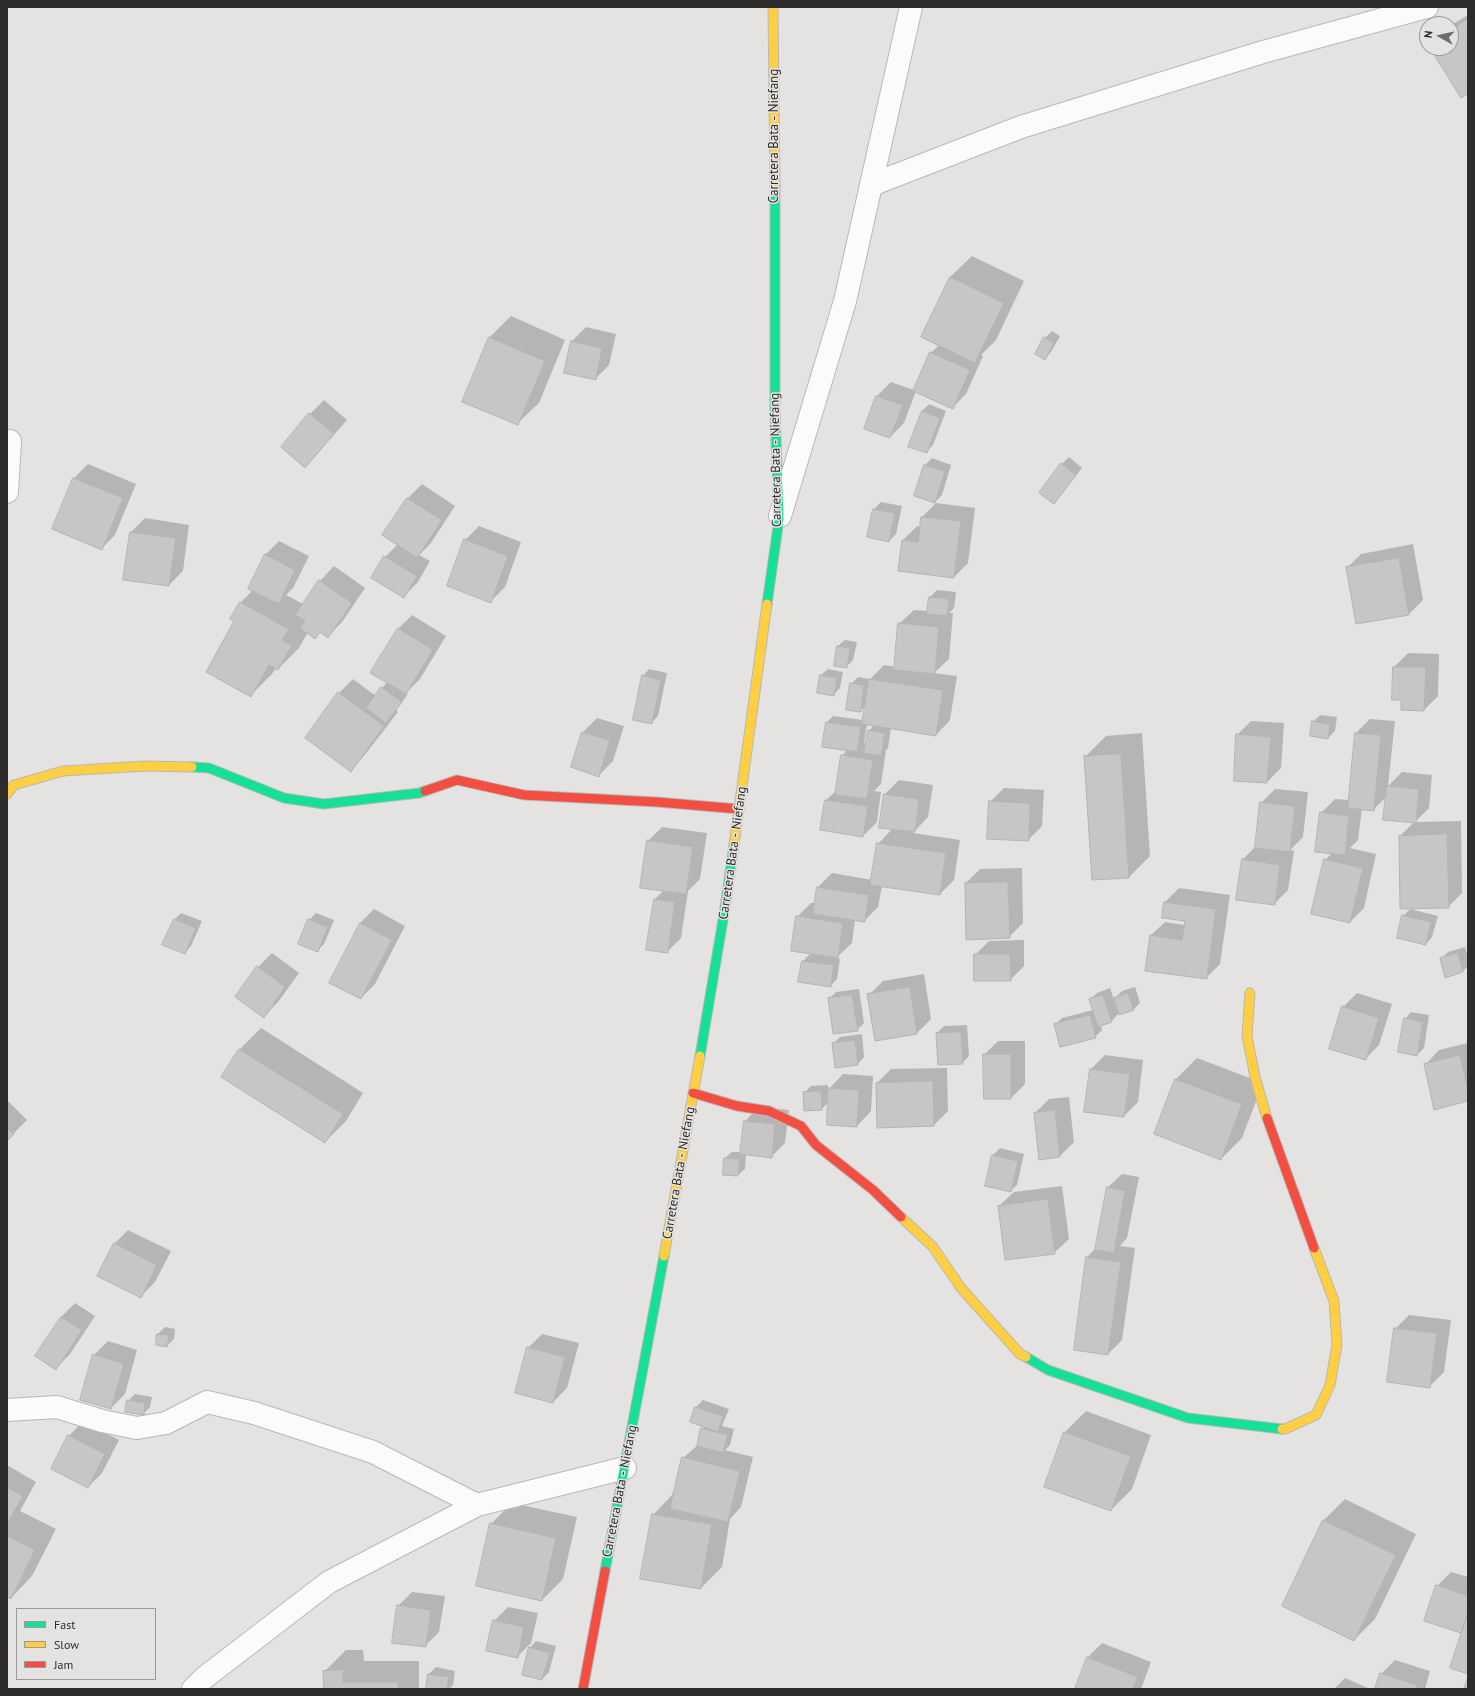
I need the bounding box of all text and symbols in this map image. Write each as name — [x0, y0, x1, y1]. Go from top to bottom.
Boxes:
north arrow — [1419, 16, 1459, 56]
text: N — [1421, 30, 1436, 39]
street label: Carretera Bata - Niefang — [766, 69, 782, 203]
street label: Carretera Bata - Niefang — [767, 393, 785, 527]
street label: Carretera Bata - Niefang — [716, 785, 750, 921]
street label: Carretera Bata - Niefang — [660, 1105, 698, 1241]
street label: Carretera Bata - Niefang — [600, 1424, 640, 1558]
legend — [16, 1608, 156, 1680]
text: Fast — [54, 1617, 75, 1632]
text: Slow — [54, 1637, 79, 1652]
text: Jam — [54, 1657, 73, 1672]

